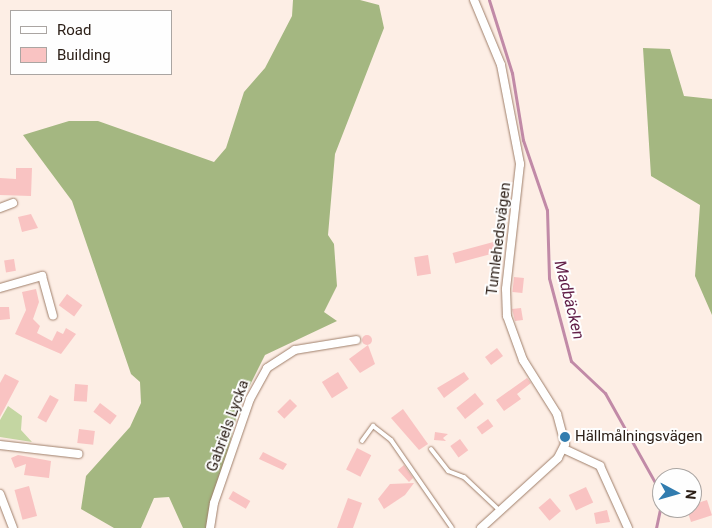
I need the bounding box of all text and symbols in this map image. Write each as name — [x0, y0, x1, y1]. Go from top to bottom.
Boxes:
legend — [10, 10, 172, 75]
text: Road — [57, 21, 91, 39]
text: Building — [57, 46, 111, 64]
street label: Tumlehedsvägen — [483, 181, 515, 297]
water label: Madbäcken — [550, 259, 588, 341]
street label: Gabriels Lycka — [203, 378, 253, 474]
place label: Hällmålningsvägen — [575, 428, 702, 446]
marker: Hällmålningsvägen — [559, 431, 571, 443]
north arrow — [652, 468, 702, 518]
text: N — [682, 489, 699, 500]

